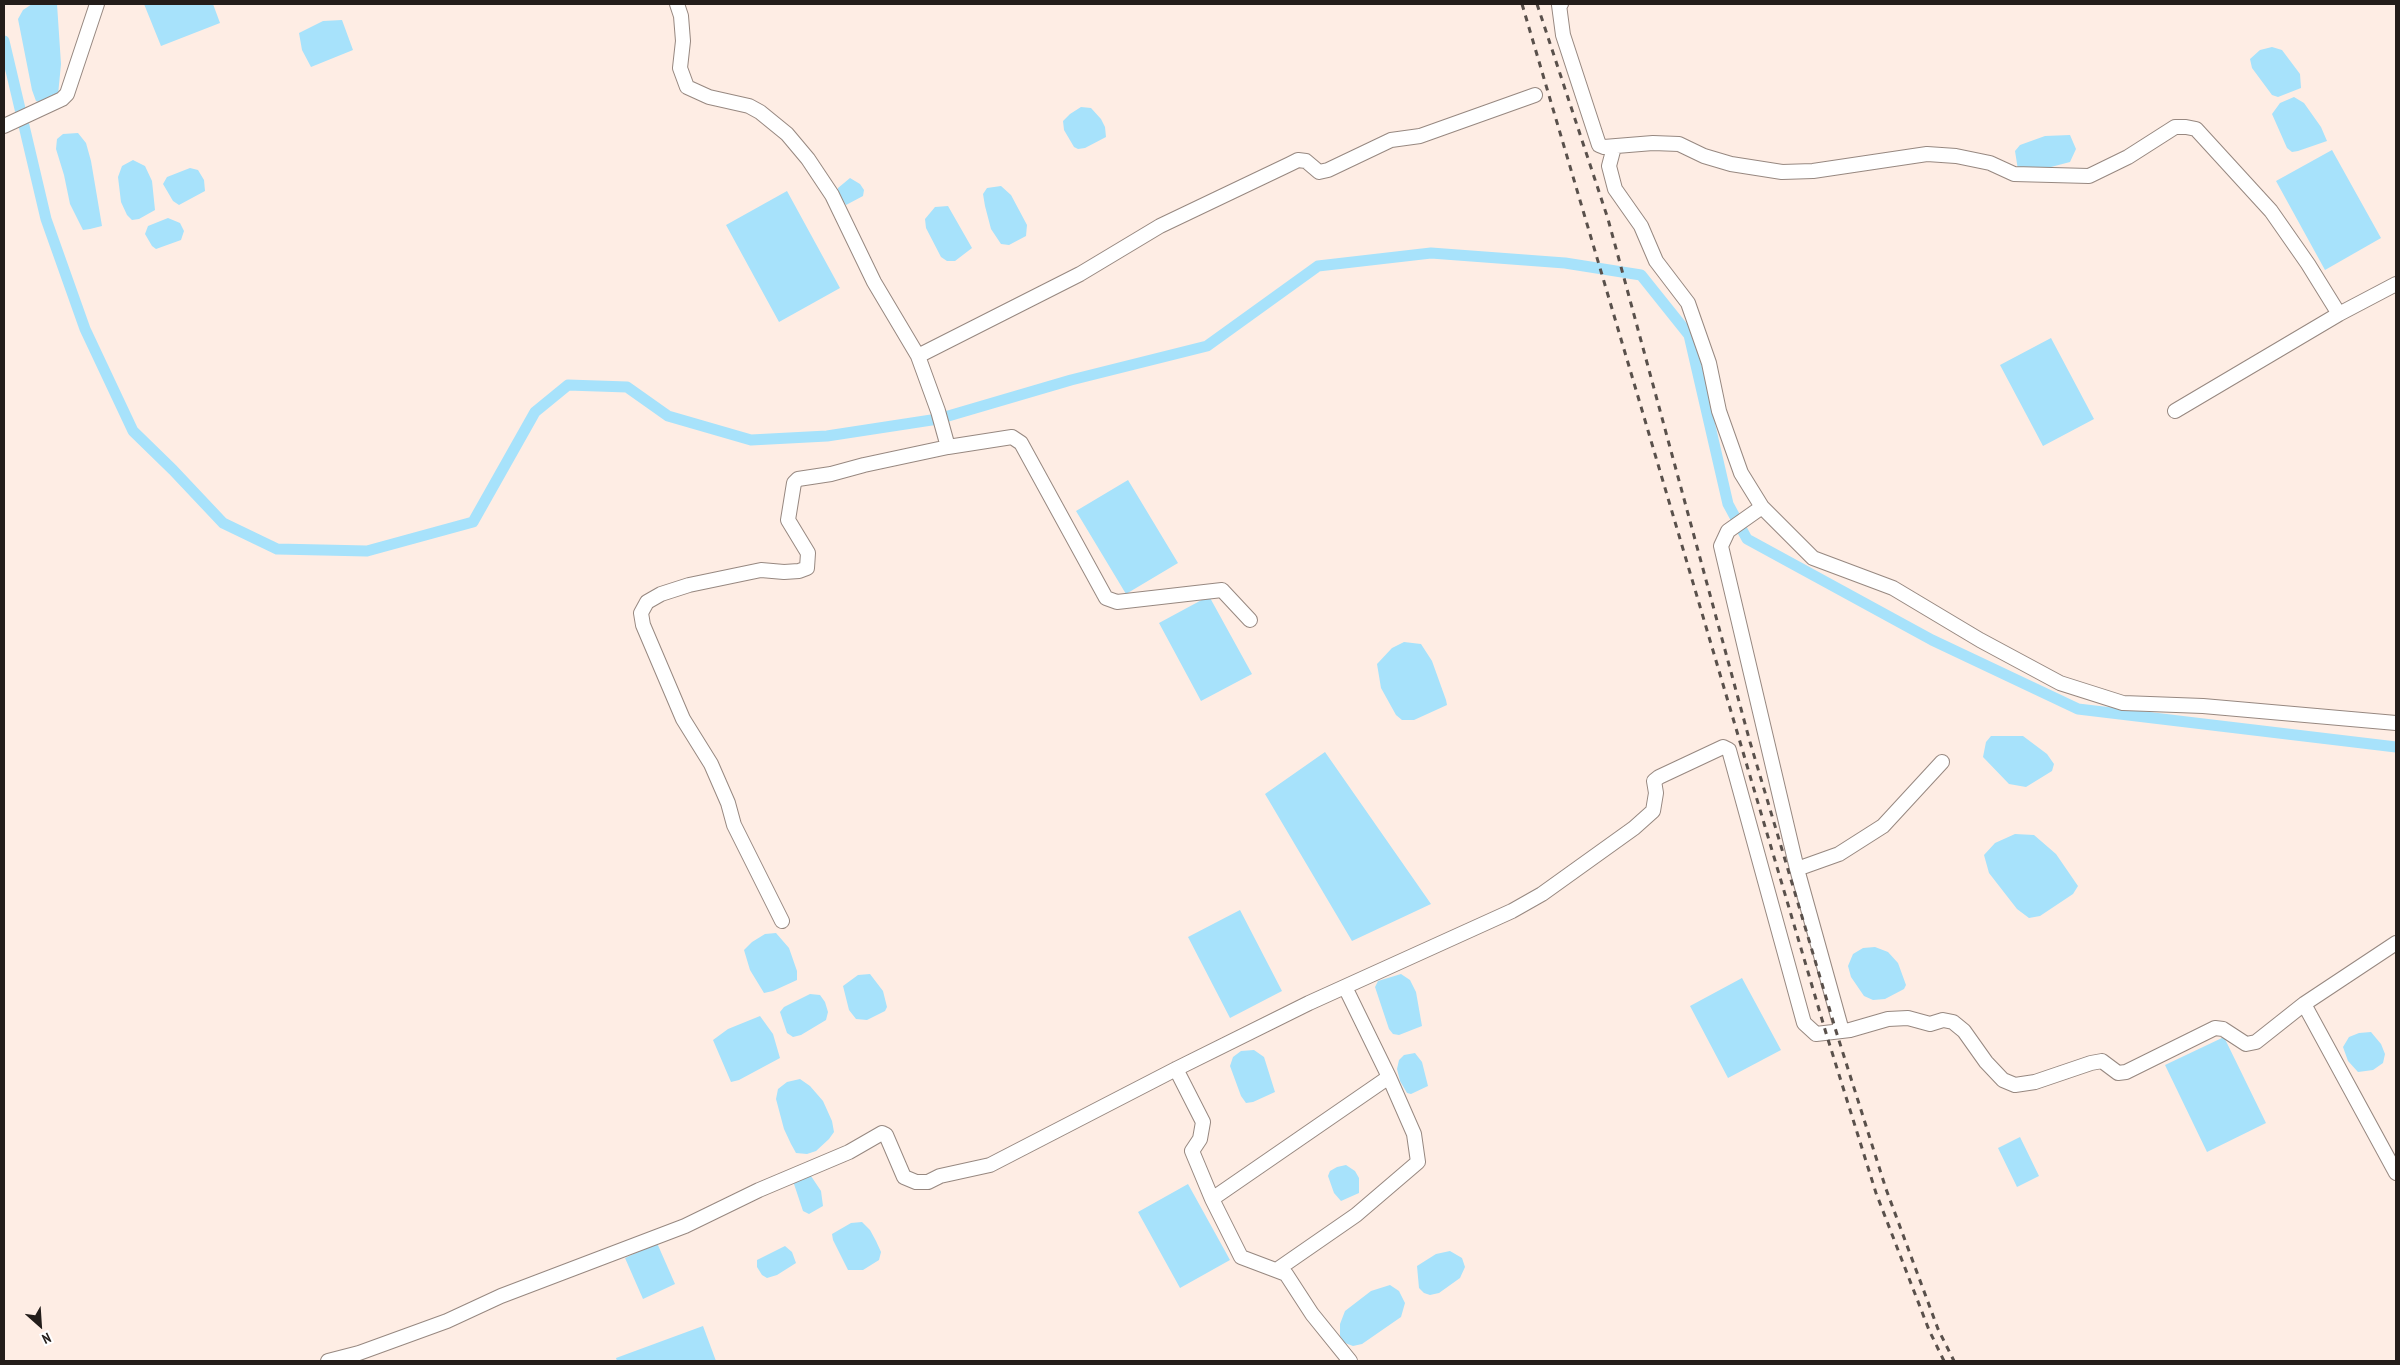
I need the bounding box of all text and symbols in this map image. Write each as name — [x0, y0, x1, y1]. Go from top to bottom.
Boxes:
north arrow — [15, 1300, 65, 1350]
text: N — [39, 1329, 54, 1348]

